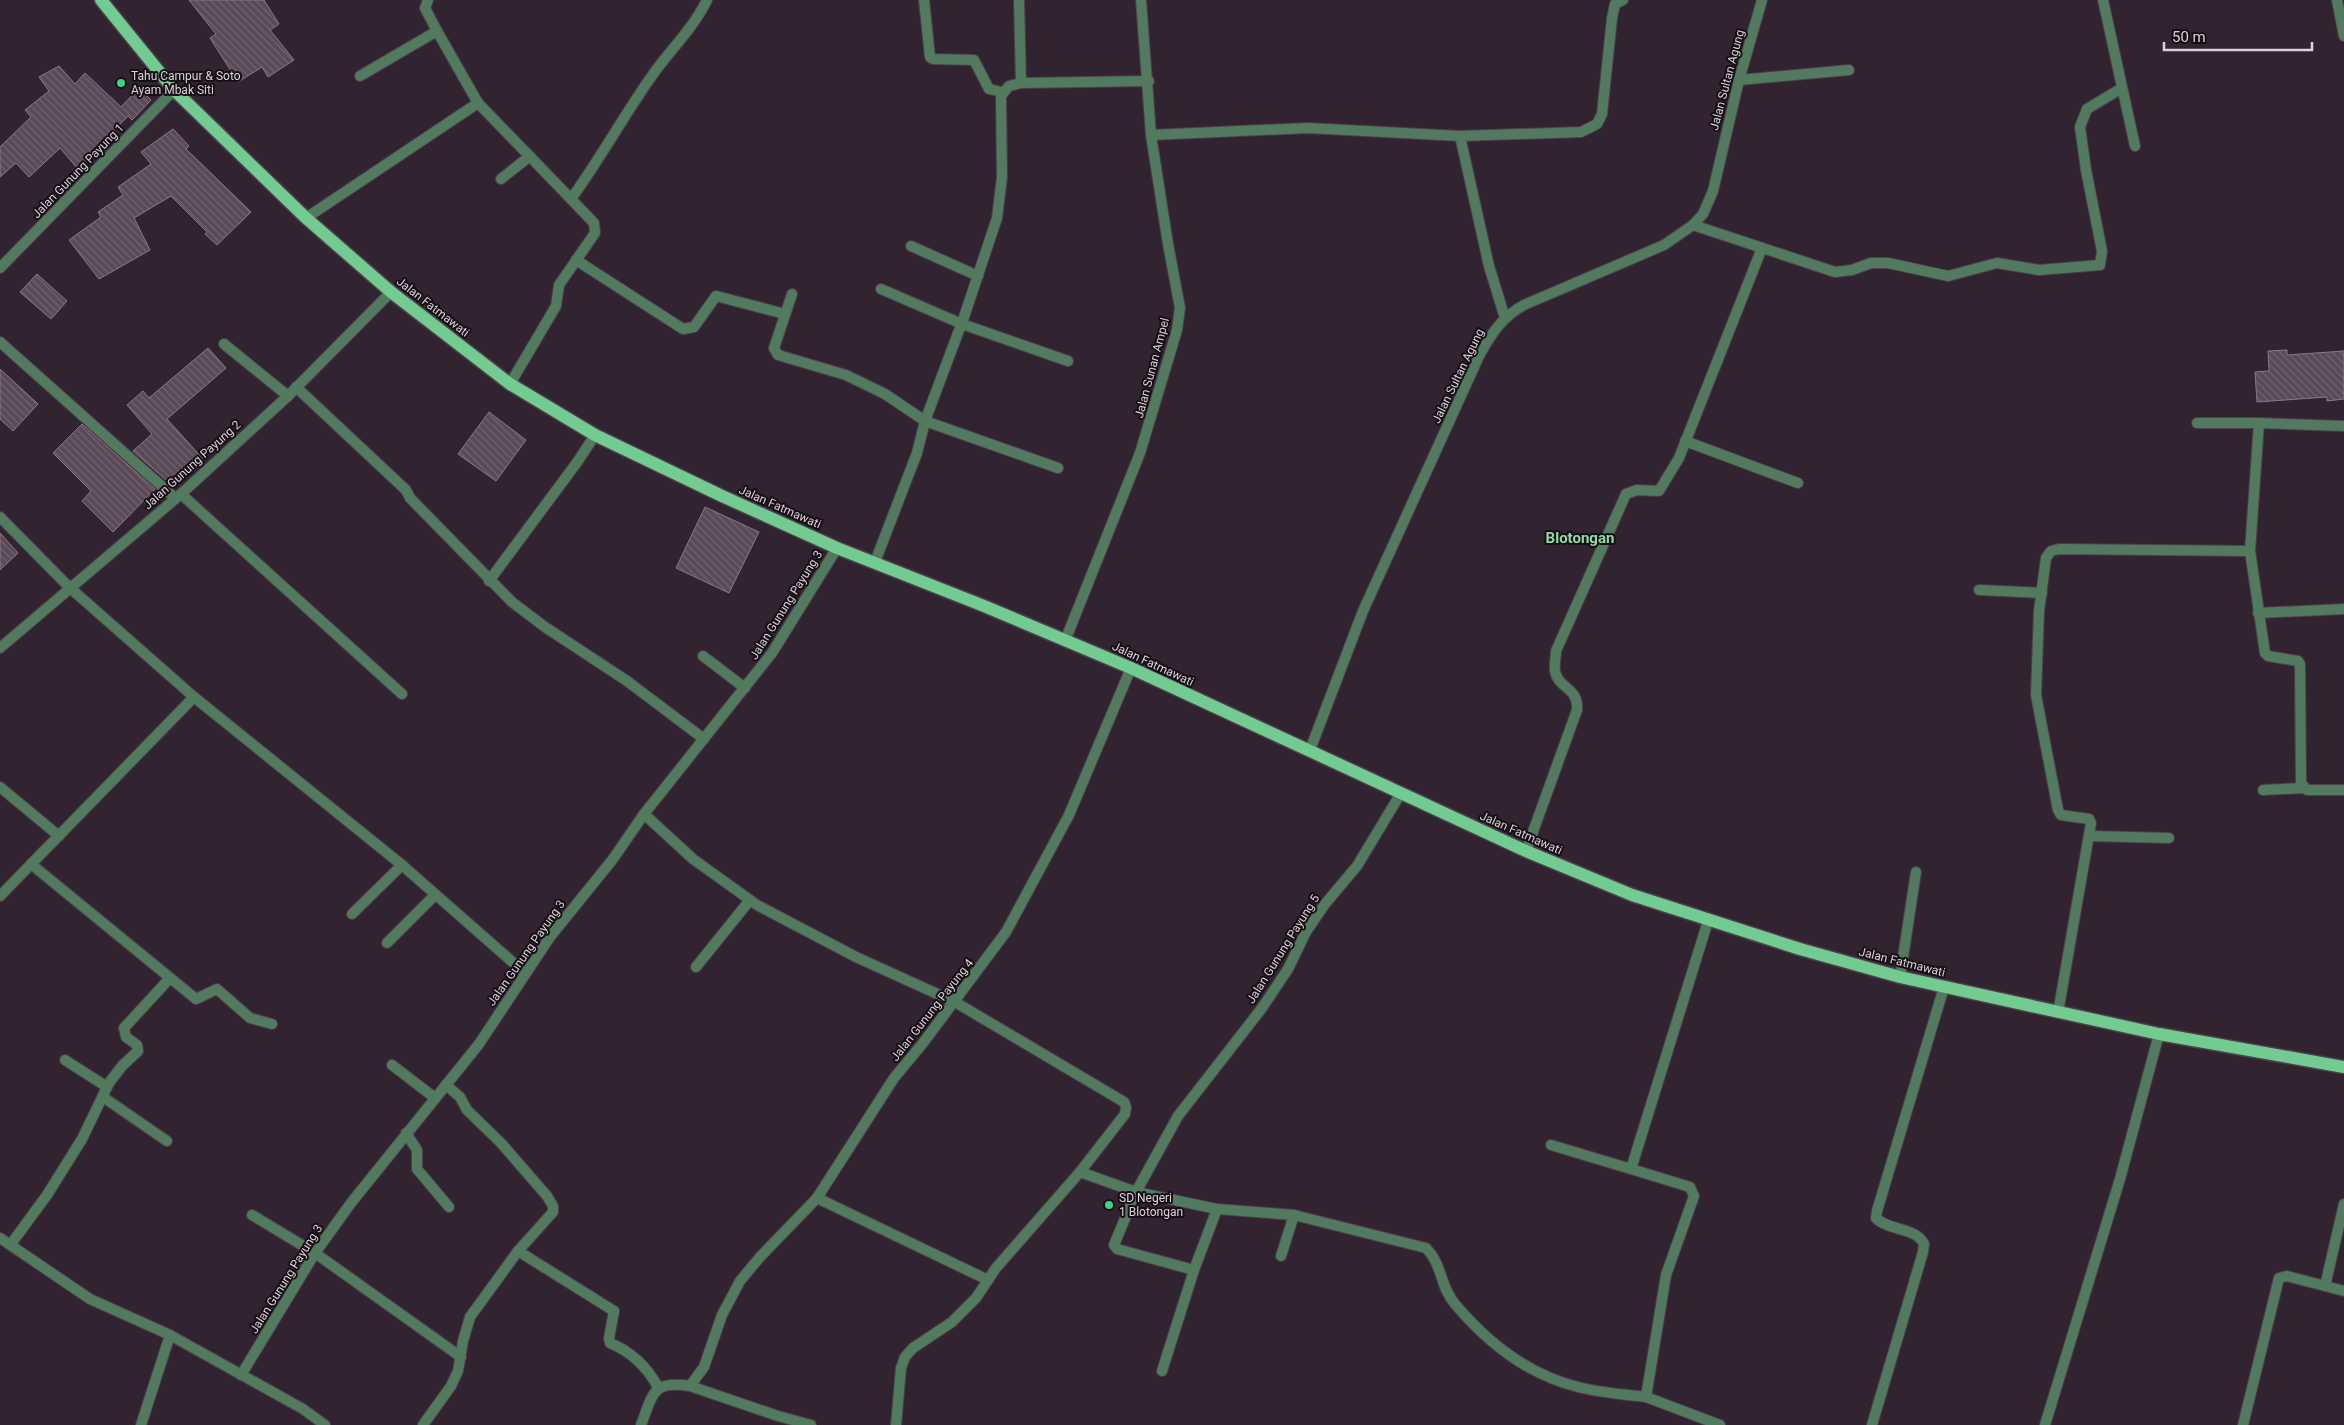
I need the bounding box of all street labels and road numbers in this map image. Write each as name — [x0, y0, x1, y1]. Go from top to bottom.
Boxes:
street label: Jalan Sultan Agung — [1707, 28, 1747, 132]
street label: Jalan Gunung Payung 1 — [29, 121, 127, 221]
street label: Jalan Fatmawati — [394, 274, 472, 340]
street label: Jalan Sunan Ampel — [1132, 316, 1172, 420]
street label: Jalan Sultan Agung — [1429, 326, 1487, 426]
street label: Jalan Gunung Payung 2 — [141, 418, 244, 512]
street label: Jalan Fatmawati — [737, 483, 823, 531]
street label: Jalan Gunung Payung 3 — [747, 548, 825, 662]
street label: Jalan Fatmawati — [1110, 639, 1196, 689]
street label: Jalan Fatmawati — [1478, 809, 1564, 857]
street label: Jalan Gunung Payung 5 — [1244, 892, 1322, 1006]
street label: Jalan Gunung Payung 3 — [484, 897, 568, 1009]
street label: Jalan Fatmawati — [1857, 944, 1947, 980]
street label: Jalan Gunung Payung 4 — [888, 956, 976, 1064]
street label: Jalan Gunung Payung 3 — [247, 1222, 325, 1336]

